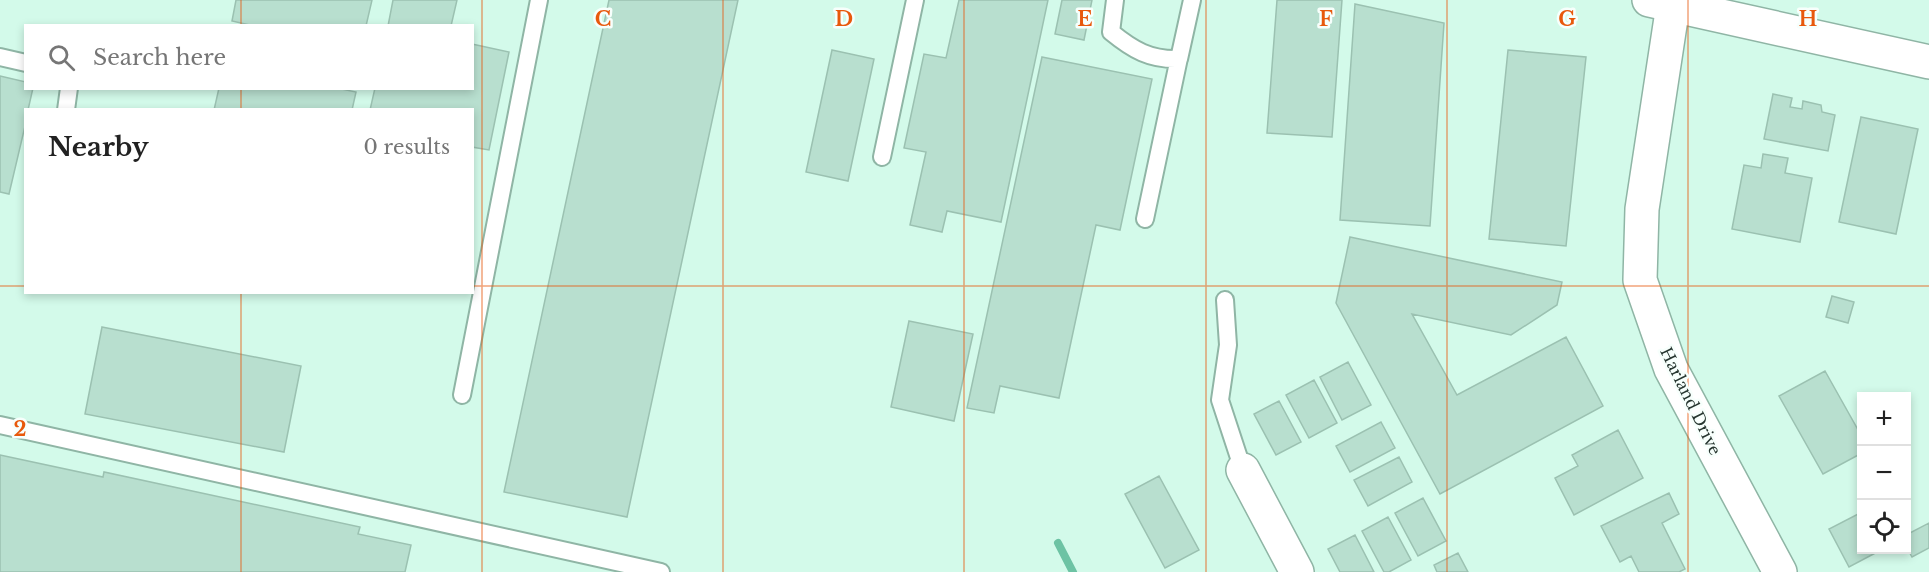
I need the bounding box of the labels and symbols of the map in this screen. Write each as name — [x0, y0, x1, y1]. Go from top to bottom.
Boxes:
text: C — [595, 7, 611, 31]
text: D — [835, 7, 853, 31]
text: E — [1077, 7, 1093, 31]
text: F — [1319, 7, 1333, 31]
text: G — [1558, 7, 1576, 31]
text: H — [1799, 7, 1818, 31]
street label: Harland Drive — [1656, 344, 1726, 458]
text: 2 — [13, 417, 27, 441]

